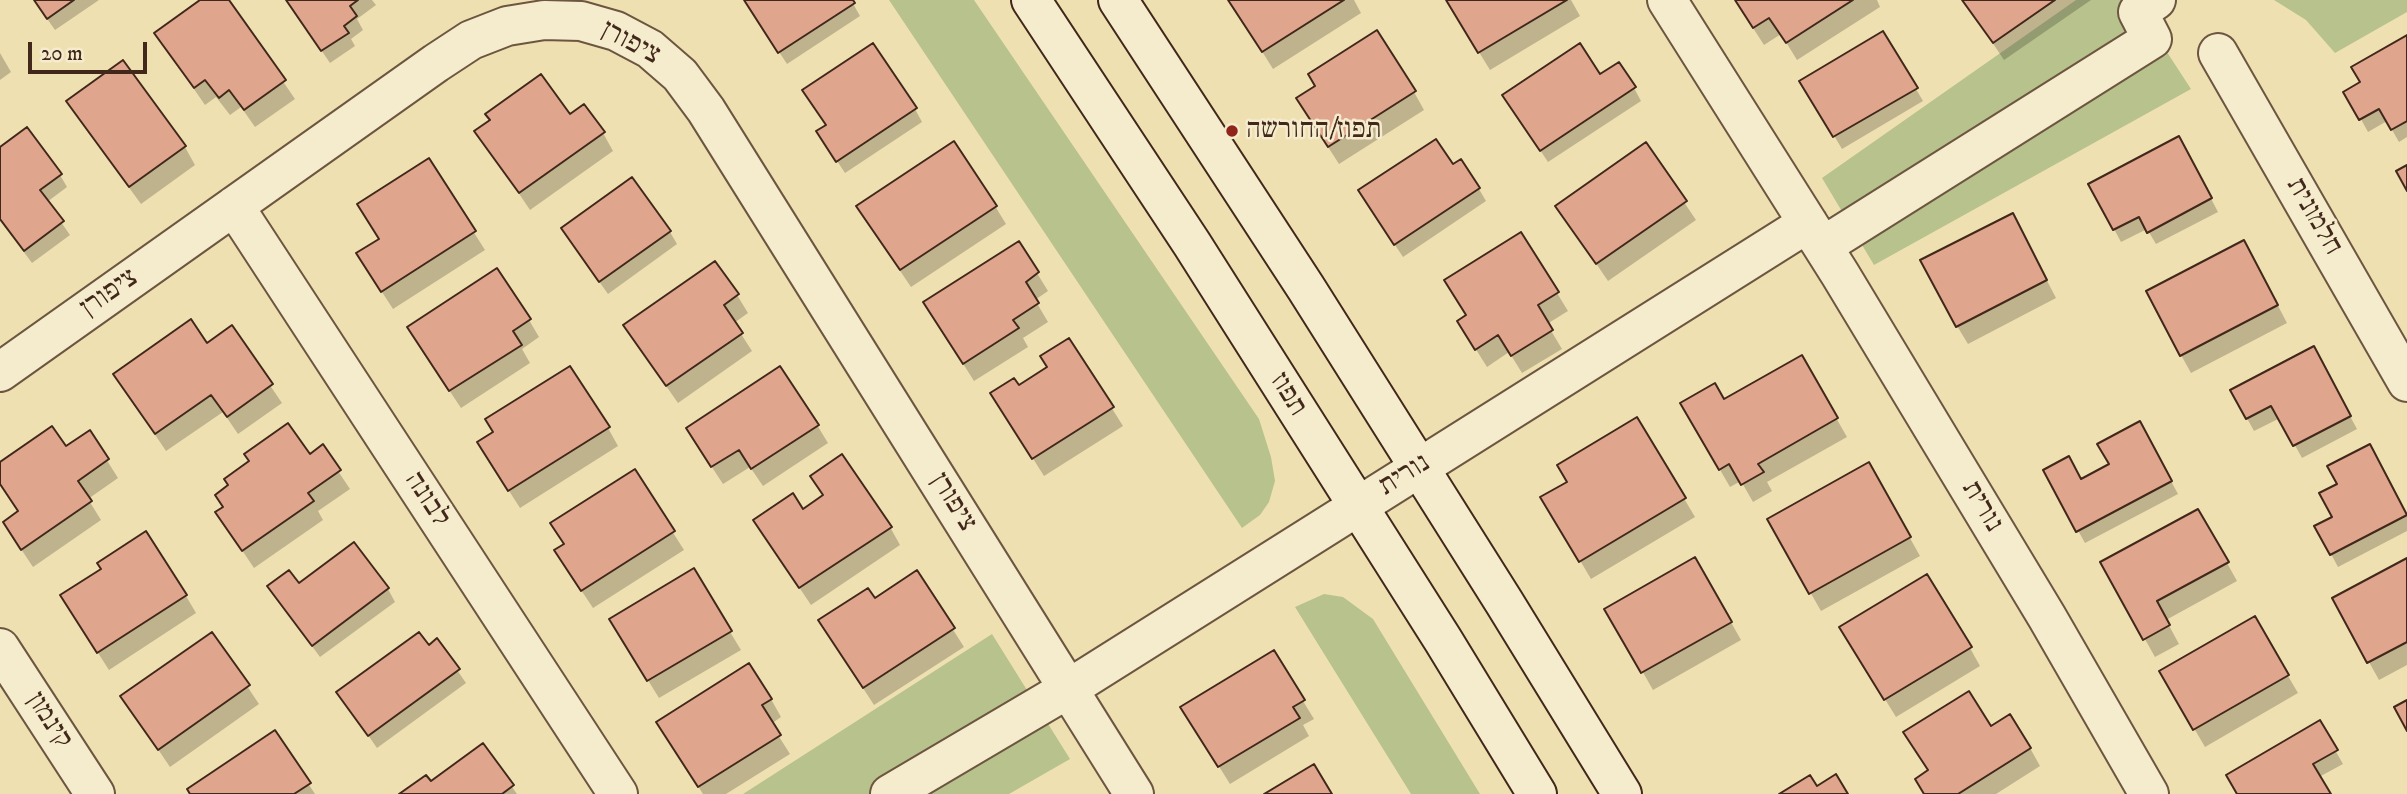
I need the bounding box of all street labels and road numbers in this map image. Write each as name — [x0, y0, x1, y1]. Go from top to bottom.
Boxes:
street label: ציפורן — [594, 14, 666, 74]
street label: חלמונית — [2277, 172, 2349, 262]
street label: ציפורן — [75, 262, 145, 326]
street label: תפוז — [1261, 367, 1313, 423]
street label: נורית — [1373, 448, 1437, 504]
street label: לבונה — [396, 466, 456, 534]
street label: ציפורן — [921, 468, 983, 538]
street label: נורית — [1953, 475, 2009, 539]
street label: קינמון — [18, 687, 78, 755]

